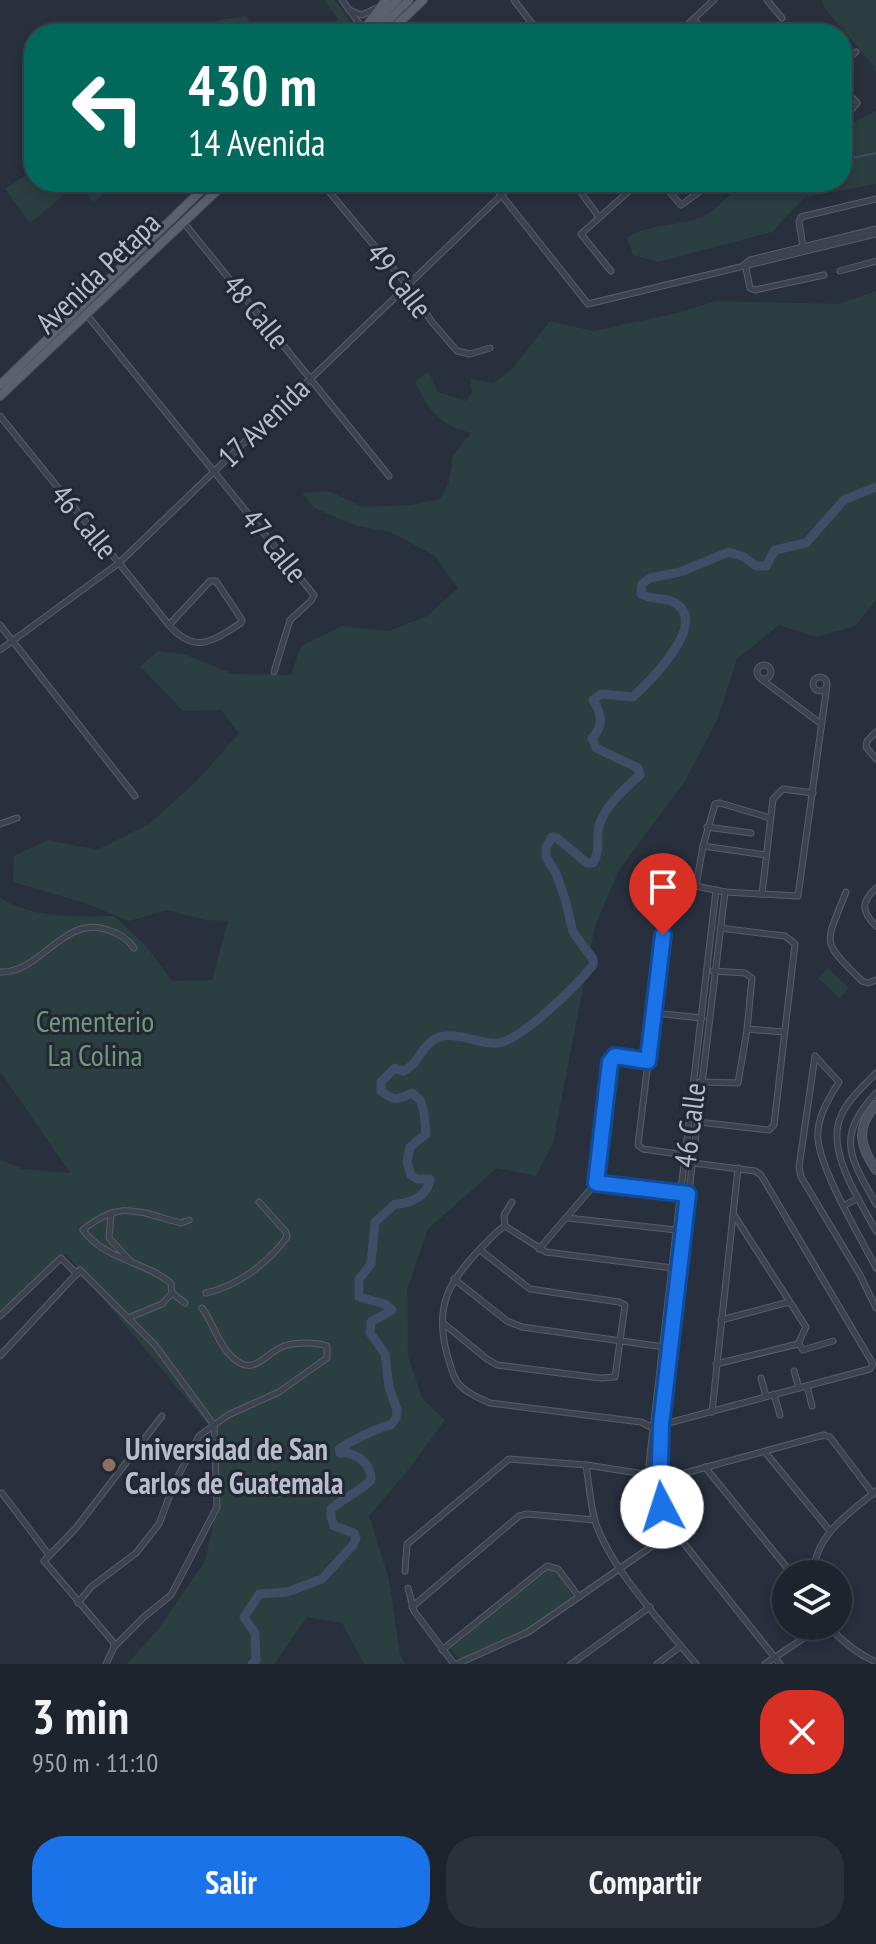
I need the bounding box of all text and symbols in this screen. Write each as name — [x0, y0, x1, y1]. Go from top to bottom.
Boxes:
text: 430 m — [188, 49, 317, 121]
icon: left — [56, 56, 160, 160]
text: 14 Avenida — [188, 119, 325, 166]
street label: Avenida Petapa — [26, 203, 168, 341]
street label: 49 Calle — [358, 234, 442, 326]
street label: 48 Calle — [215, 266, 299, 356]
street label: 17 Avenida — [209, 369, 317, 475]
street label: 46 Calle — [43, 476, 127, 566]
street label: 47 Calle — [233, 500, 317, 590]
pin — [629, 853, 697, 935]
icon: arrive — [641, 865, 685, 909]
park label: Cementerio La Colina — [36, 1001, 154, 1074]
street label: 46 Calle — [664, 1080, 714, 1170]
place label: Universidad de San Carlos de Guatemala — [125, 1429, 343, 1502]
marker: Universidad de San Carlos de Guatemala — [100, 1456, 118, 1474]
position arrow — [620, 1465, 704, 1549]
map controls — [772, 1560, 852, 1640]
button: layers — [772, 1560, 852, 1640]
text: 3 min — [32, 1685, 129, 1747]
button: close — [760, 1690, 844, 1774]
text: 950 m · 11:10 — [32, 1746, 158, 1779]
button: Salir — [32, 1836, 430, 1928]
button: Compartir — [446, 1836, 844, 1928]

